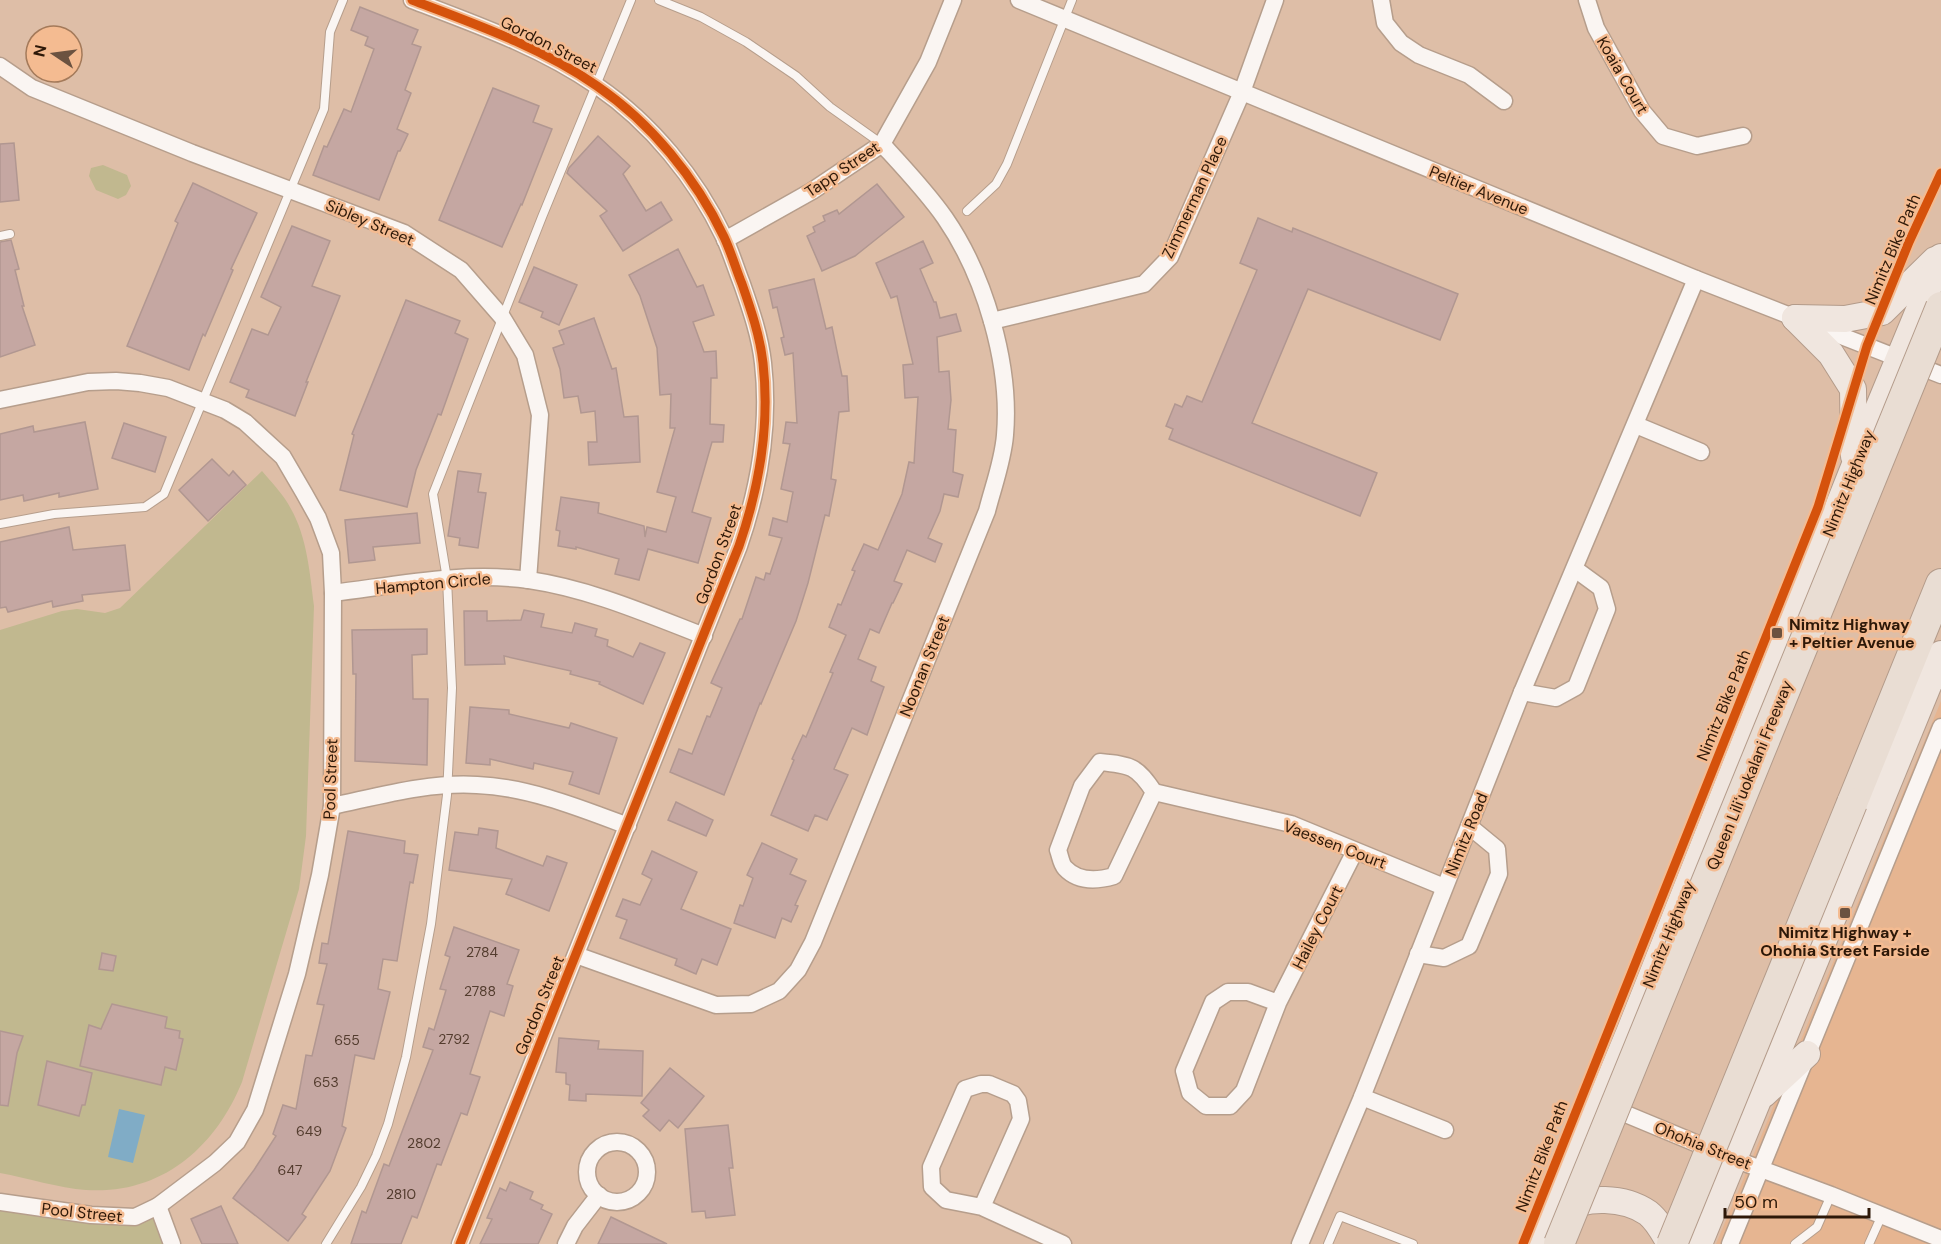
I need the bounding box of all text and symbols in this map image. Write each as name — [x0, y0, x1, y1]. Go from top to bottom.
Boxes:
street label: Gordon Street — [497, 11, 601, 78]
north arrow — [24, 24, 84, 84]
street label: Koaia Court — [1592, 33, 1653, 118]
text: N — [28, 43, 51, 59]
street label: Zimmerman Place — [1157, 133, 1232, 262]
street label: Tapp Street — [801, 137, 884, 202]
street label: Peltier Avenue — [1426, 161, 1532, 220]
street label: Nimitz Bike Path — [1860, 191, 1925, 308]
street label: Sibley Street — [322, 194, 417, 250]
street label: Nimitz Highway — [1818, 427, 1879, 540]
street label: Gordon Street — [691, 501, 746, 607]
street label: Hampton Circle — [375, 568, 491, 599]
street label: Noonan Street — [895, 613, 954, 720]
place label: Nimitz Highway + Peltier Avenue — [1789, 614, 1915, 653]
marker: Nimitz Highway + Peltier Avenue — [1770, 626, 1784, 640]
street label: Nimitz Bike Path — [1692, 647, 1755, 764]
street label: Queen Liliʻuokalani Freeway — [1702, 677, 1797, 873]
street label: Pool Street — [319, 738, 342, 820]
street label: Nimitz Road — [1440, 789, 1493, 879]
street label: Vaessen Court — [1280, 815, 1389, 874]
street label: Nimitz Highway — [1638, 878, 1699, 991]
street label: Hailey Court — [1287, 882, 1348, 973]
marker: Nimitz Highway + Ohohia Street Farside — [1838, 906, 1852, 920]
place label: Nimitz Highway + Ohohia Street Farside — [1760, 922, 1930, 961]
house number: 2784 — [466, 943, 499, 961]
street label: Gordon Street — [510, 952, 569, 1058]
house number: 2788 — [464, 982, 496, 1000]
house number: 2792 — [438, 1030, 470, 1048]
house number: 655 — [334, 1031, 360, 1049]
house number: 653 — [313, 1073, 339, 1091]
street label: Nimitz Bike Path — [1511, 1097, 1572, 1215]
street label: Ohohia Street — [1651, 1117, 1754, 1174]
house number: 649 — [296, 1122, 322, 1140]
house number: 2802 — [407, 1134, 441, 1152]
house number: 647 — [278, 1161, 302, 1179]
scale bar — [1725, 1181, 1869, 1219]
house number: 2810 — [386, 1185, 416, 1203]
text: 50 m — [1734, 1190, 1778, 1214]
street label: Pool Street — [41, 1198, 123, 1227]

